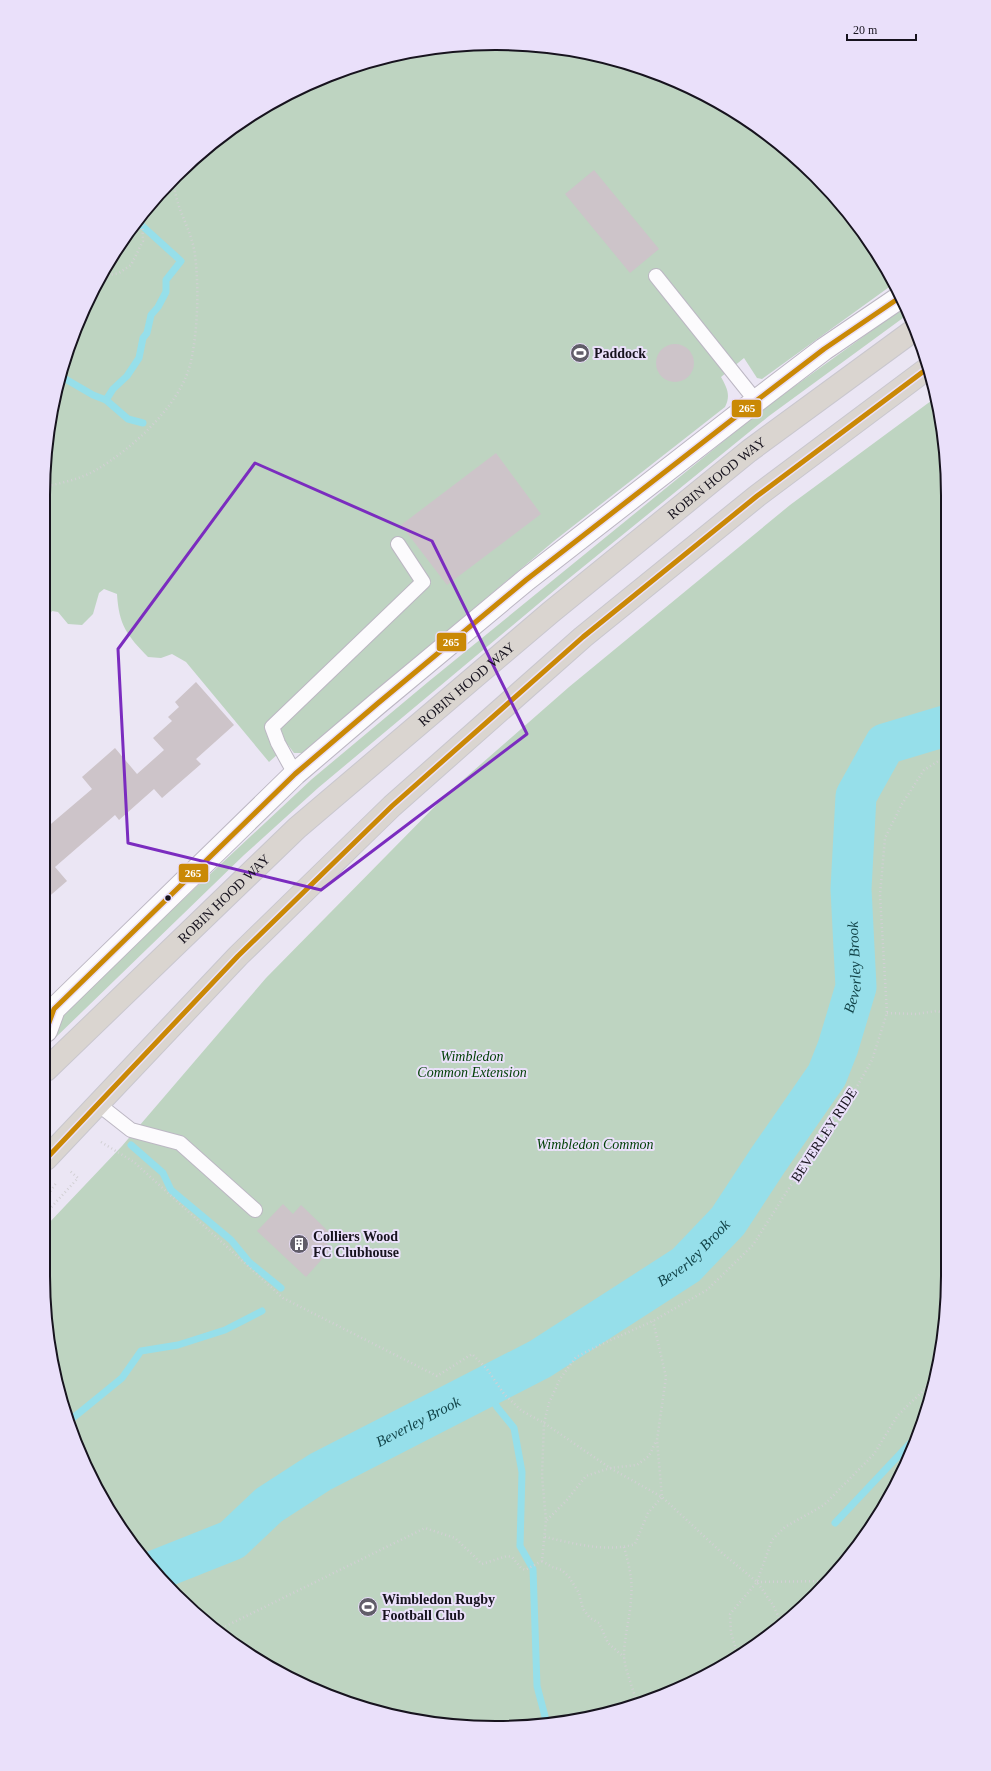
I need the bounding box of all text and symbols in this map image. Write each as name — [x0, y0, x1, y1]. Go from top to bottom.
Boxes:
scale bar — [847, 16, 916, 42]
text: 20 m — [853, 23, 878, 37]
sports icon: Paddock — [569, 342, 591, 364]
place label: Paddock — [594, 346, 646, 361]
line badge: 265 — [731, 399, 762, 418]
text: 265 — [739, 402, 756, 414]
street label: ROBIN HOOD WAY — [664, 434, 768, 522]
line badge: 265 — [436, 632, 467, 652]
text: 265 — [443, 636, 460, 648]
street label: ROBIN HOOD WAY — [415, 639, 518, 729]
street label: ROBIN HOOD WAY — [175, 851, 273, 946]
line badge: 265 — [178, 863, 209, 883]
text: 265 — [185, 867, 202, 879]
unlabelled marker — [163, 893, 173, 903]
water label: Beverley Brook — [841, 921, 864, 1015]
park label: Wimbledon Common Extension — [417, 1049, 527, 1080]
street label: BEVERLEY RIDE — [788, 1085, 860, 1185]
park label: Wimbledon Common — [536, 1137, 654, 1152]
water label: Beverley Brook — [654, 1216, 733, 1289]
place label: Colliers Wood FC Clubhouse — [313, 1229, 399, 1260]
building icon: Colliers Wood FC Clubhouse — [288, 1233, 310, 1255]
water label: Beverley Brook — [373, 1393, 463, 1450]
place label: Wimbledon Rugby Football Club — [382, 1592, 495, 1623]
sports icon: Wimbledon Rugby Football Club — [357, 1596, 379, 1618]

